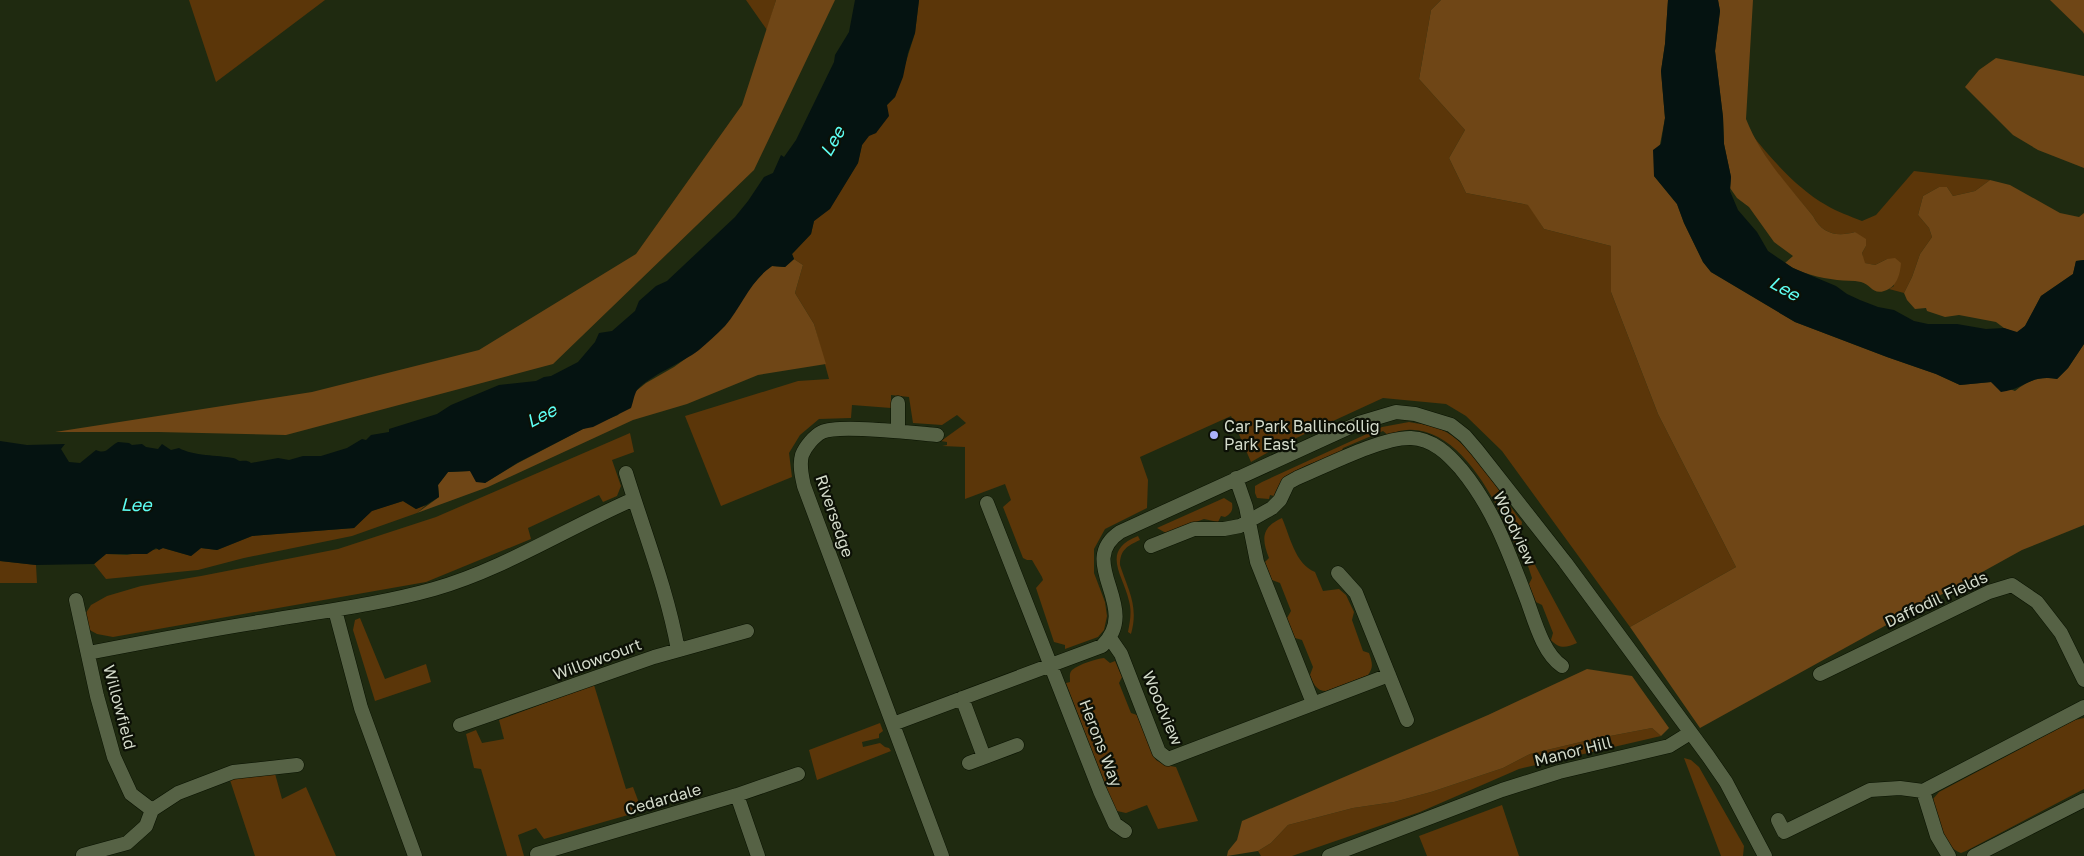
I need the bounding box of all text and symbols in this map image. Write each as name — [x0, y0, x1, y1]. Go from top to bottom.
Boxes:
water label: Lee — [815, 121, 850, 160]
water label: Lee — [1766, 271, 1805, 306]
water label: Lee — [522, 397, 561, 432]
place label: Car Park Ballincollig Park East — [1224, 416, 1380, 454]
marker: Car Park Ballincollig Park East — [1208, 429, 1220, 441]
street label: Riversedge — [812, 472, 858, 560]
street label: Woodview — [1489, 488, 1541, 568]
water label: Lee — [120, 493, 153, 515]
street label: Daffodil Fields — [1881, 566, 1991, 632]
street label: Willowcourt — [550, 634, 644, 684]
street label: Willowfield — [99, 663, 141, 751]
street label: Woodview — [1138, 668, 1188, 748]
street label: Herons Way — [1075, 697, 1127, 789]
street label: Manor Hill — [1532, 732, 1614, 770]
street label: Cedardale — [623, 779, 703, 819]

